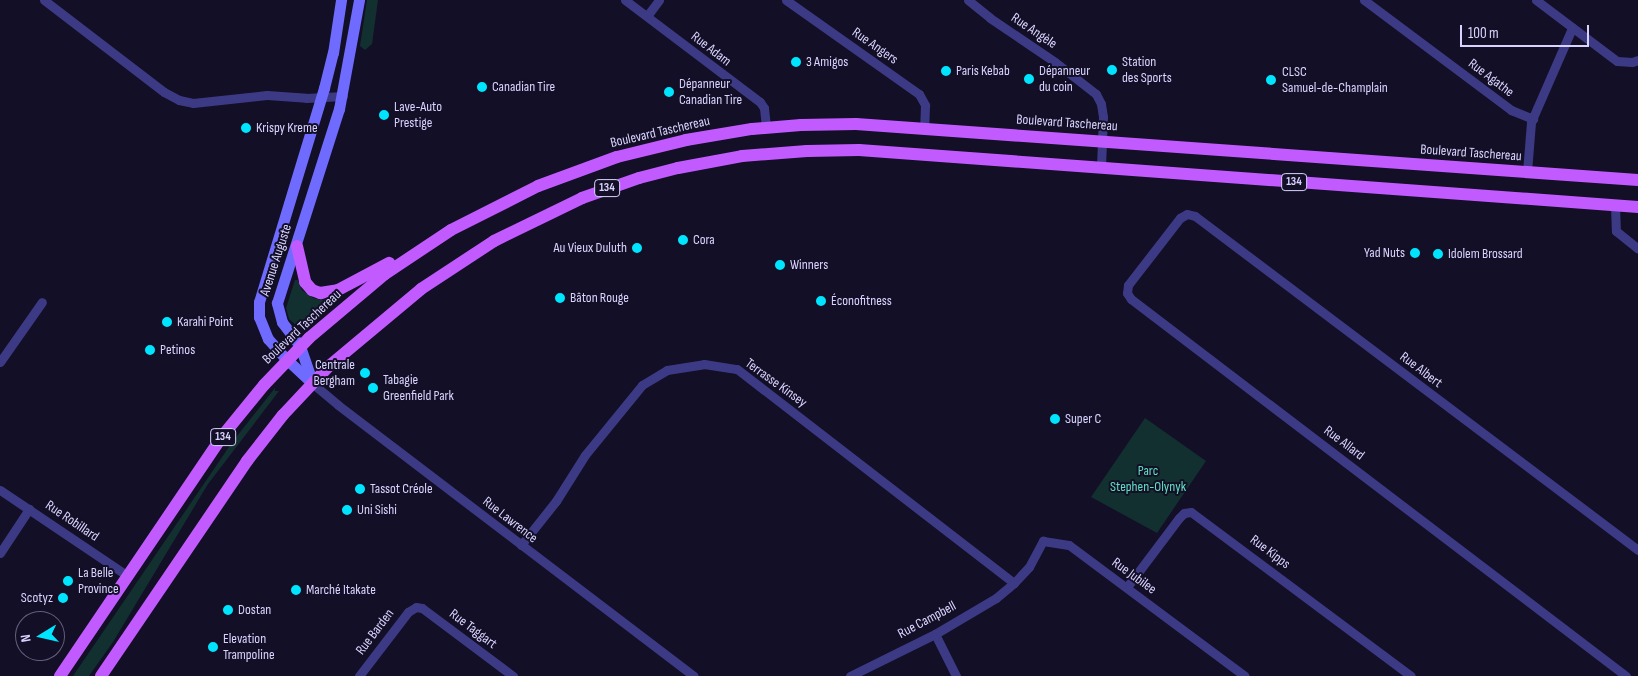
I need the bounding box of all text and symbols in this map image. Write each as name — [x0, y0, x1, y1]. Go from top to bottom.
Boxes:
street label: Rue Angèle — [1008, 10, 1060, 52]
scale bar — [1463, 15, 1592, 47]
street label: Rue Angers — [849, 24, 901, 68]
text: 100 m — [1468, 24, 1499, 43]
street label: Rue Adam — [688, 28, 734, 70]
place label: 3 Amigos — [806, 54, 848, 70]
place label: Station des Sports — [1122, 54, 1172, 86]
street label: Rue Agathe — [1465, 55, 1517, 101]
marker: 3 Amigos — [790, 56, 802, 68]
place label: Paris Kebab — [956, 63, 1010, 79]
place label: Dépanneur du coin — [1039, 63, 1090, 95]
marker: Station des Sports — [1106, 64, 1118, 76]
place label: CLSC Samuel-de-Champlain — [1282, 64, 1388, 96]
marker: Paris Kebab — [940, 65, 952, 77]
marker: Dépanneur du coin — [1023, 73, 1035, 85]
marker: CLSC Samuel-de-Champlain — [1264, 73, 1278, 87]
place label: Dépanneur Canadian Tire — [679, 76, 742, 108]
place label: Canadian Tire — [492, 79, 555, 95]
marker: Canadian Tire — [476, 81, 488, 93]
marker: Dépanneur Canadian Tire — [663, 86, 675, 98]
place label: Lave-Auto Prestige — [394, 99, 442, 132]
marker: Lave-Auto Prestige — [378, 109, 390, 121]
street label: Boulevard Taschereau — [1016, 111, 1118, 135]
street label: Boulevard Taschereau — [609, 112, 711, 152]
place label: Krispy Kreme — [256, 120, 318, 136]
marker: Krispy Kreme — [240, 122, 252, 134]
street label: Boulevard Taschereau — [1420, 141, 1522, 165]
road number: 134 — [1280, 172, 1308, 192]
road number: 134 — [593, 178, 621, 198]
street label: Avenue Auguste — [256, 222, 296, 298]
place label: Cora — [693, 232, 715, 248]
marker: Cora — [677, 234, 689, 246]
place label: Au Vieux Duluth — [554, 240, 627, 256]
marker: Au Vieux Duluth — [631, 242, 643, 254]
place label: Yad Nuts — [1364, 245, 1405, 261]
place label: Idolem Brossard — [1448, 246, 1523, 262]
marker: Yad Nuts — [1409, 247, 1421, 259]
marker: Idolem Brossard — [1432, 248, 1444, 260]
place label: Winners — [790, 257, 828, 273]
marker: Winners — [774, 259, 786, 271]
street label: Boulevard Taschereau — [259, 286, 345, 368]
place label: Bâton Rouge — [570, 290, 629, 306]
marker: Bâton Rouge — [554, 292, 566, 304]
place label: Éconofitness — [831, 293, 892, 309]
marker: Éconofitness — [815, 295, 827, 307]
place label: Karahi Point — [177, 314, 233, 330]
marker: Karahi Point — [161, 316, 173, 328]
place label: Petinos — [160, 342, 195, 358]
marker: Petinos — [144, 344, 156, 356]
street label: Rue Albert — [1396, 349, 1446, 391]
street label: Terrasse Kinsey — [742, 355, 810, 411]
place label: Centrale Bergham — [314, 357, 355, 390]
marker: Centrale Bergham — [359, 367, 371, 379]
place label: Tabagie Greenfield Park — [383, 372, 454, 404]
marker: Tabagie Greenfield Park — [367, 382, 379, 394]
place label: Super C — [1065, 411, 1101, 427]
marker: Super C — [1049, 413, 1061, 425]
street label: Rue Allard — [1320, 422, 1368, 464]
road number: 134 — [209, 428, 237, 447]
park label: Parc Stephen-Olynyk — [1110, 463, 1186, 496]
place label: Tassot Créole — [370, 481, 433, 497]
marker: Tassot Créole — [354, 483, 366, 495]
street label: Rue Lawrence — [479, 493, 541, 547]
street label: Rue Robillard — [42, 497, 102, 545]
place label: Uni Sishi — [357, 502, 397, 518]
marker: Uni Sishi — [341, 504, 353, 516]
street label: Rue Kipps — [1247, 532, 1293, 572]
street label: Rue Jubilee — [1108, 554, 1160, 598]
place label: La Belle Province — [78, 565, 119, 598]
marker: La Belle Province — [62, 575, 74, 587]
place label: Marché Itakate — [306, 582, 376, 598]
marker: Marché Itakate — [290, 584, 302, 596]
place label: Scotyz — [21, 590, 53, 606]
marker: Scotyz — [57, 592, 69, 604]
street label: Rue Campbell — [895, 598, 959, 642]
place label: Dostan — [238, 602, 271, 618]
marker: Dostan — [222, 604, 234, 616]
street label: Rue Barden — [352, 606, 398, 658]
street label: Rue Taggart — [446, 606, 500, 652]
north arrow — [15, 611, 65, 661]
place label: Elevation Trampoline — [223, 631, 275, 664]
text: N — [17, 633, 35, 643]
marker: Elevation Trampoline — [207, 641, 219, 653]

